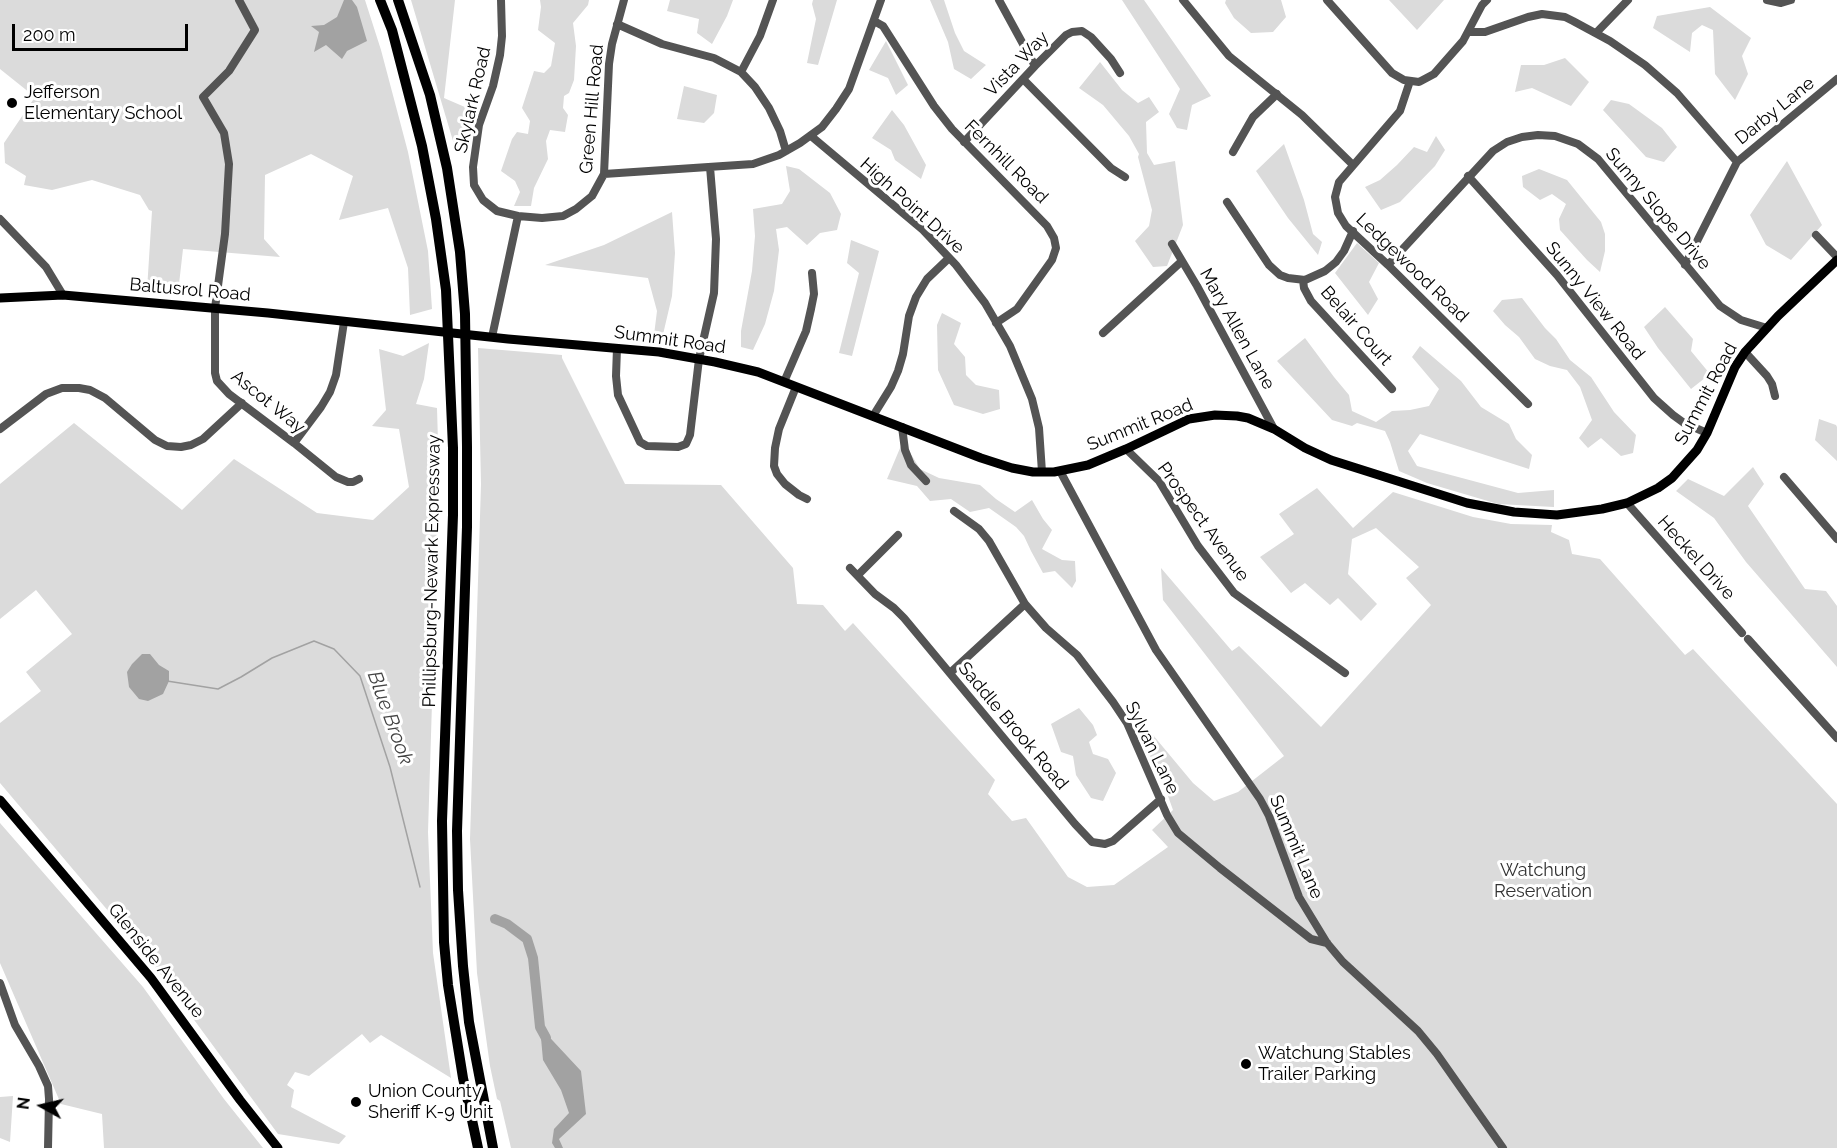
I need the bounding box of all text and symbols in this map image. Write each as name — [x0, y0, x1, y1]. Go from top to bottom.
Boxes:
scale bar — [15, 12, 190, 50]
text: 200 m — [23, 24, 76, 45]
street label: Vista Way — [981, 27, 1053, 101]
street label: Green Hill Road — [576, 43, 608, 175]
street label: Skylark Road — [450, 45, 496, 155]
street label: Darby Lane — [1731, 73, 1819, 149]
place label: Jefferson Elementary School — [24, 82, 182, 124]
marker: Jefferson Elementary School — [5, 96, 19, 110]
street label: Fernhill Road — [960, 116, 1052, 208]
street label: Sunny Slope Drive — [1601, 144, 1715, 274]
street label: High Point Drive — [855, 153, 969, 259]
street label: Ledgewood Road — [1351, 209, 1473, 327]
street label: Sunny View Road — [1541, 238, 1649, 364]
street label: Mary Allen Lane — [1195, 265, 1279, 393]
street label: Baltusrol Road — [129, 274, 251, 306]
street label: Belair Court — [1316, 282, 1396, 370]
street label: Summit Road — [613, 321, 727, 359]
street label: Summit Road — [1670, 339, 1742, 449]
street label: Ascot Way — [227, 366, 309, 438]
street label: Summit Road — [1084, 394, 1196, 456]
street label: Phillipsburg-Newark Expressway — [419, 434, 445, 708]
street label: Prospect Avenue — [1153, 458, 1253, 586]
street label: Heckel Drive — [1653, 512, 1739, 604]
street label: Saddle Brook Road — [953, 658, 1073, 794]
water label: Blue Brook — [362, 668, 418, 768]
street label: Sylvan Lane — [1120, 698, 1184, 798]
street label: Summit Lane — [1264, 792, 1328, 902]
park label: Watchung Reservation — [1494, 860, 1592, 902]
street label: Glenside Avenue — [103, 899, 209, 1023]
place label: Watchung Stables Trailer Parking — [1258, 1043, 1411, 1086]
marker: Watchung Stables Trailer Parking — [1239, 1057, 1253, 1071]
north arrow — [12, 1076, 72, 1136]
place label: Union County Sheriff K-9 Unit — [368, 1081, 493, 1124]
marker: Union County Sheriff K-9 Unit — [349, 1095, 363, 1109]
text: N — [13, 1096, 34, 1111]

